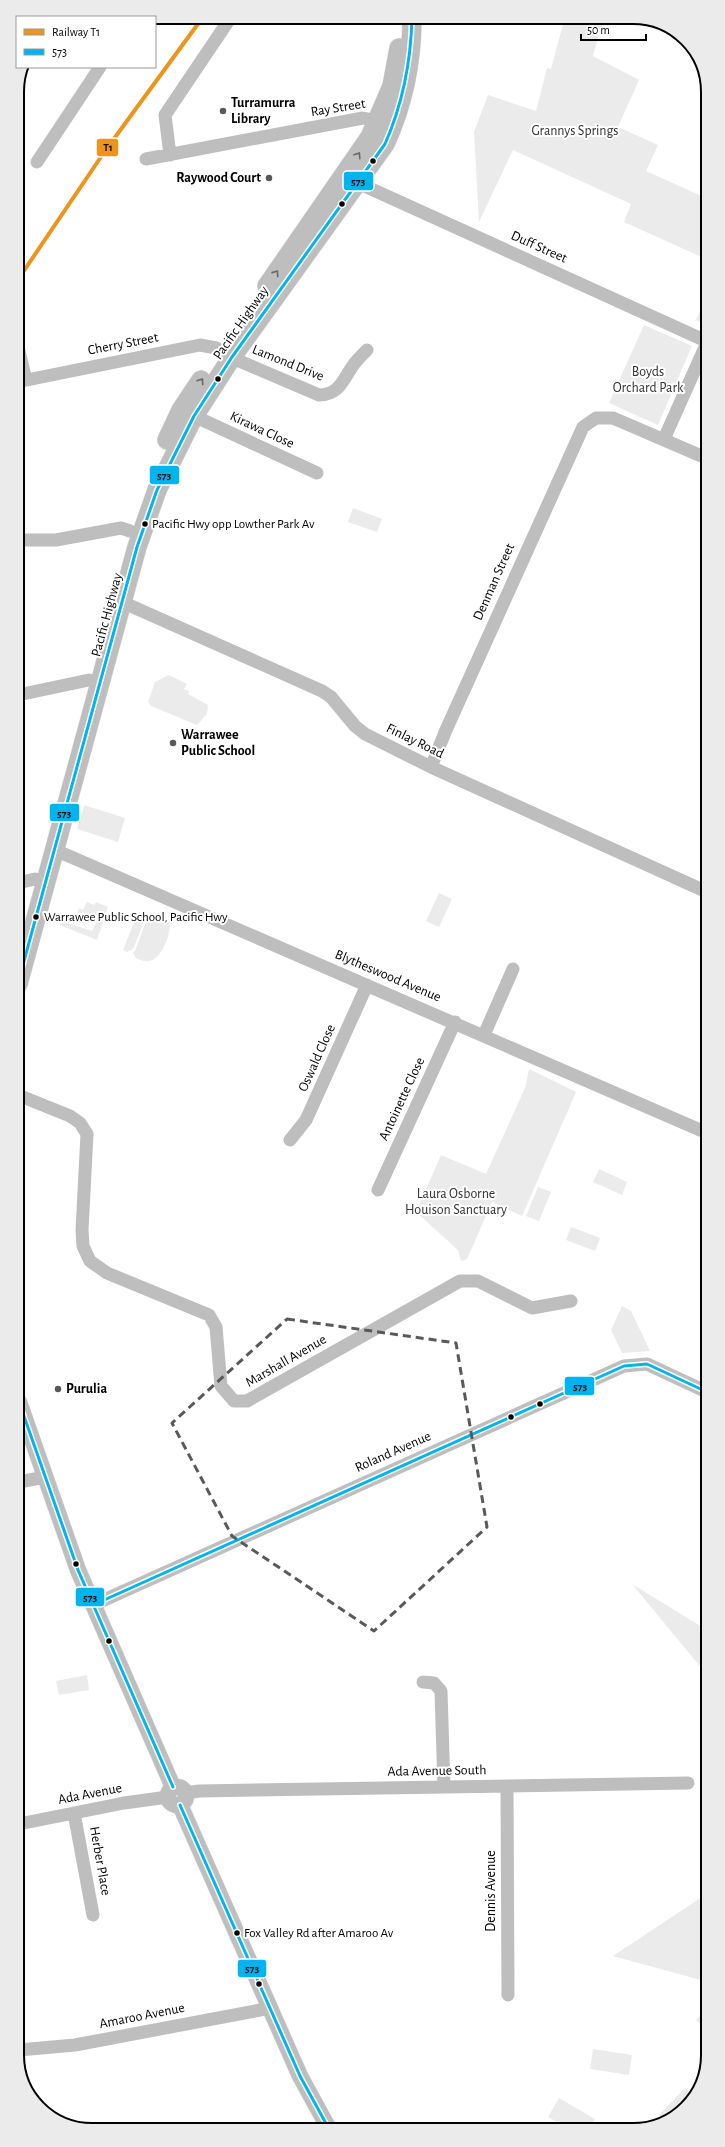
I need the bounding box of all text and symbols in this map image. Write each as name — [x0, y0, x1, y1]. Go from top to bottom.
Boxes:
legend — [16, 16, 156, 68]
scale bar — [581, 16, 646, 42]
text: 50 m — [587, 24, 610, 36]
text: Railway T1 — [52, 26, 100, 39]
text: 573 — [52, 46, 67, 58]
place label: Turramurra Library — [231, 96, 296, 126]
street label: Ray Street — [310, 97, 367, 119]
marker: Turramurra Library — [218, 106, 228, 116]
park label: Grannys Springs — [531, 124, 619, 138]
line badge: T1 — [96, 138, 119, 157]
text: T1 — [103, 142, 113, 153]
one-way arrow — [354, 152, 361, 159]
unlabelled marker — [368, 156, 378, 166]
place label: Raywood Court — [176, 171, 261, 185]
line badge: 573 — [343, 171, 374, 191]
marker: Raywood Court — [264, 173, 274, 183]
text: 573 — [351, 176, 365, 187]
unlabelled marker — [337, 199, 347, 209]
street label: Duff Street — [509, 228, 570, 266]
one-way arrow — [271, 271, 278, 278]
street label: Pacific Highway — [211, 284, 271, 362]
street label: Cherry Street — [87, 330, 160, 358]
street label: Lamond Drive — [250, 342, 326, 384]
park label: Boyds Orchard Park — [613, 365, 684, 395]
unlabelled marker — [213, 374, 223, 384]
one-way arrow — [196, 378, 203, 385]
street label: Kirawa Close — [228, 409, 296, 451]
line badge: 573 — [149, 465, 180, 485]
text: 573 — [157, 470, 171, 481]
place label: Pacific Hwy opp Lowther Park Av — [152, 518, 315, 531]
marker: Pacific Hwy opp Lowther Park Av — [140, 519, 150, 529]
street label: Denman Street — [471, 541, 517, 623]
street label: Pacific Highway — [89, 572, 125, 658]
street label: Finlay Road — [384, 721, 446, 761]
place label: Warrawee Public School — [181, 728, 255, 758]
marker: Warrawee Public School — [168, 738, 178, 748]
line badge: 573 — [49, 803, 80, 822]
text: 573 — [57, 808, 71, 819]
place label: Warrawee Public School, Pacific Hwy — [44, 911, 228, 924]
marker: Warrawee Public School, Pacific Hwy — [31, 912, 41, 922]
street label: Blytheswood Avenue — [333, 947, 443, 1005]
street label: Oswald Close — [296, 1022, 338, 1094]
street label: Antoinette Close — [377, 1055, 427, 1143]
park label: Laura Osborne Houison Sanctuary — [405, 1187, 507, 1217]
street label: Marshall Avenue — [243, 1332, 329, 1390]
line badge: 573 — [564, 1376, 595, 1396]
text: 573 — [573, 1381, 587, 1392]
place label: Purulia — [66, 1382, 107, 1396]
marker: Purulia — [53, 1384, 63, 1394]
unlabelled marker — [535, 1399, 545, 1409]
unlabelled marker — [506, 1412, 516, 1422]
street label: Roland Avenue — [353, 1429, 433, 1475]
unlabelled marker — [71, 1559, 81, 1569]
line badge: 573 — [75, 1587, 105, 1607]
text: 573 — [83, 1592, 97, 1603]
unlabelled marker — [104, 1636, 114, 1646]
street label: Ada Avenue South — [387, 1763, 487, 1779]
street label: Ada Avenue — [57, 1781, 123, 1807]
street label: Herber Place — [87, 1825, 113, 1897]
street label: Dennis Avenue — [484, 1850, 498, 1932]
place label: Fox Valley Rd after Amaroo Av — [244, 1927, 394, 1940]
marker: Fox Valley Rd after Amaroo Av — [232, 1928, 242, 1938]
line badge: 573 — [237, 1959, 267, 1978]
text: 573 — [245, 1963, 259, 1974]
unlabelled marker — [254, 1979, 264, 1989]
street label: Amaroo Avenue — [98, 2001, 186, 2031]

